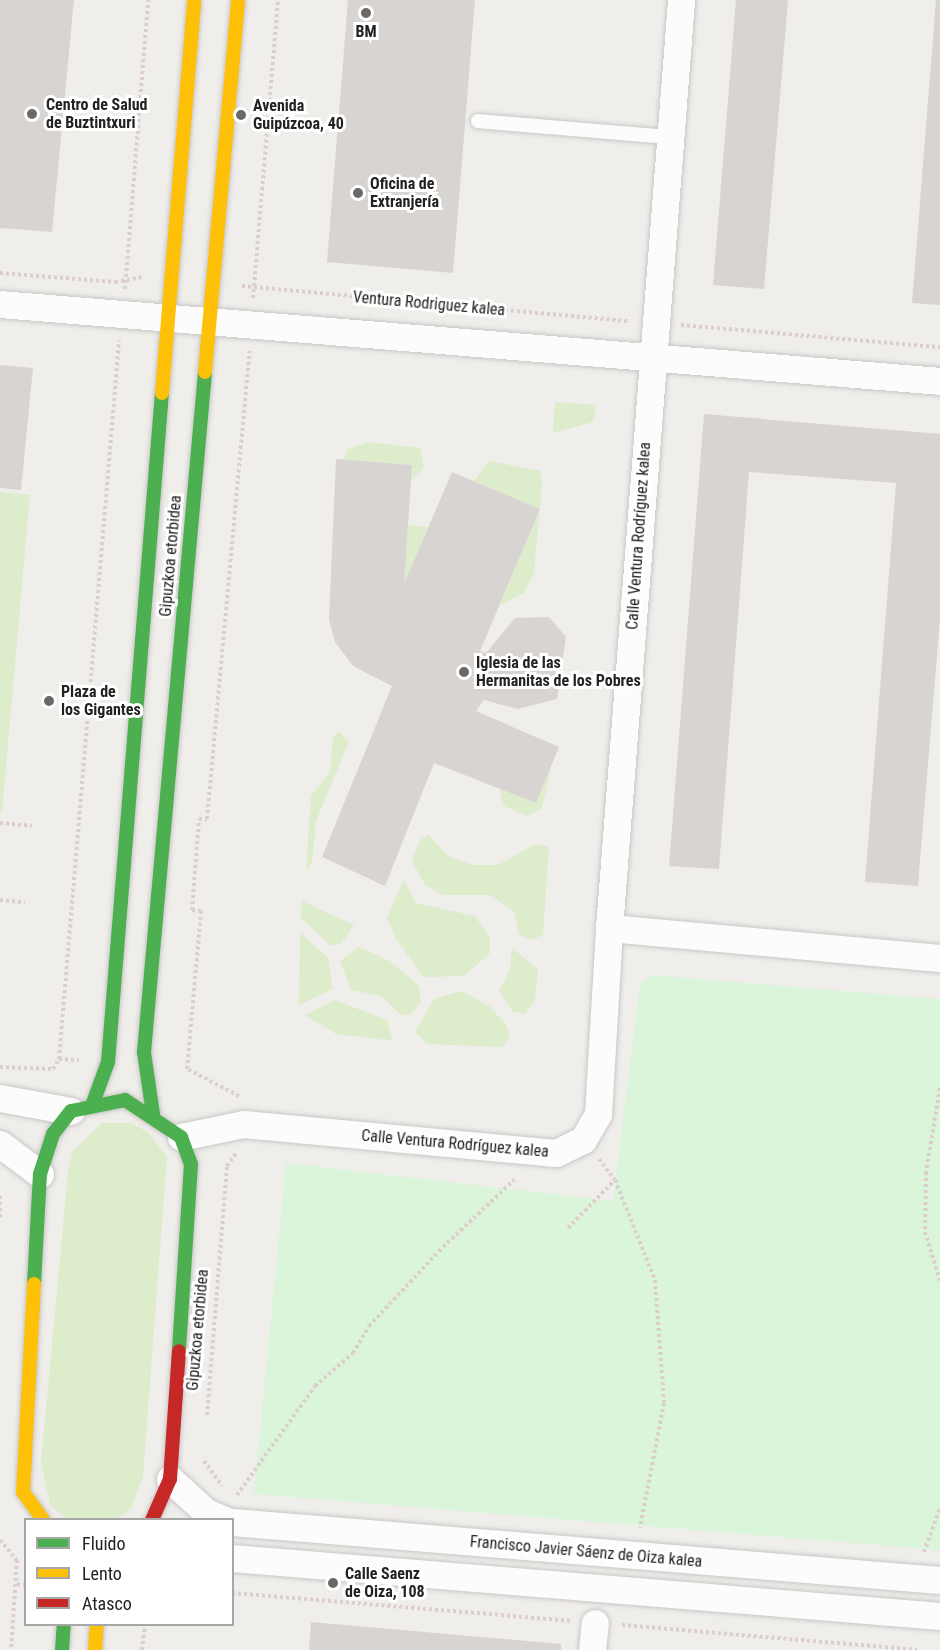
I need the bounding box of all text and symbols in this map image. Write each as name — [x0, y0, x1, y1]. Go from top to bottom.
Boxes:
marker: BM — [359, 6, 373, 20]
place label: BM — [355, 22, 377, 42]
place label: Centro de Salud de Buztintxuri — [46, 95, 147, 133]
place label: Avenida Guipúzcoa, 40 — [253, 96, 344, 134]
marker: Centro de Salud de Buztintxuri — [23, 105, 41, 123]
marker: Avenida Guipúzcoa, 40 — [234, 108, 248, 122]
place label: Oficina de Extranjería — [370, 174, 439, 212]
marker: Oficina de Extranjería — [351, 186, 365, 200]
street label: Ventura Rodriguez kalea — [352, 288, 506, 320]
street label: Calle Ventura Rodríguez kalea — [623, 441, 655, 631]
street label: Gipuzkoa etorbidea — [156, 494, 186, 618]
place label: Iglesia de las Hermanitas de los Pobres — [476, 653, 641, 691]
marker: Iglesia de las Hermanitas de los Pobres — [457, 665, 471, 679]
place label: Plaza de los Gigantes — [61, 682, 141, 720]
marker: Plaza de los Gigantes — [42, 694, 56, 708]
street label: Calle Ventura Rodríguez kalea — [360, 1126, 550, 1162]
street label: Gipuzkoa etorbidea — [183, 1268, 213, 1392]
legend — [24, 1518, 234, 1626]
street label: Francisco Javier Sáenz de Oiza kalea — [469, 1532, 703, 1572]
text: Fluido — [82, 1533, 126, 1554]
text: Lento — [82, 1563, 122, 1584]
place label: Calle Saenz de Oiza, 108 — [345, 1564, 425, 1602]
marker: Calle Saenz de Oiza, 108 — [326, 1576, 340, 1590]
text: Atasco — [82, 1593, 132, 1614]

